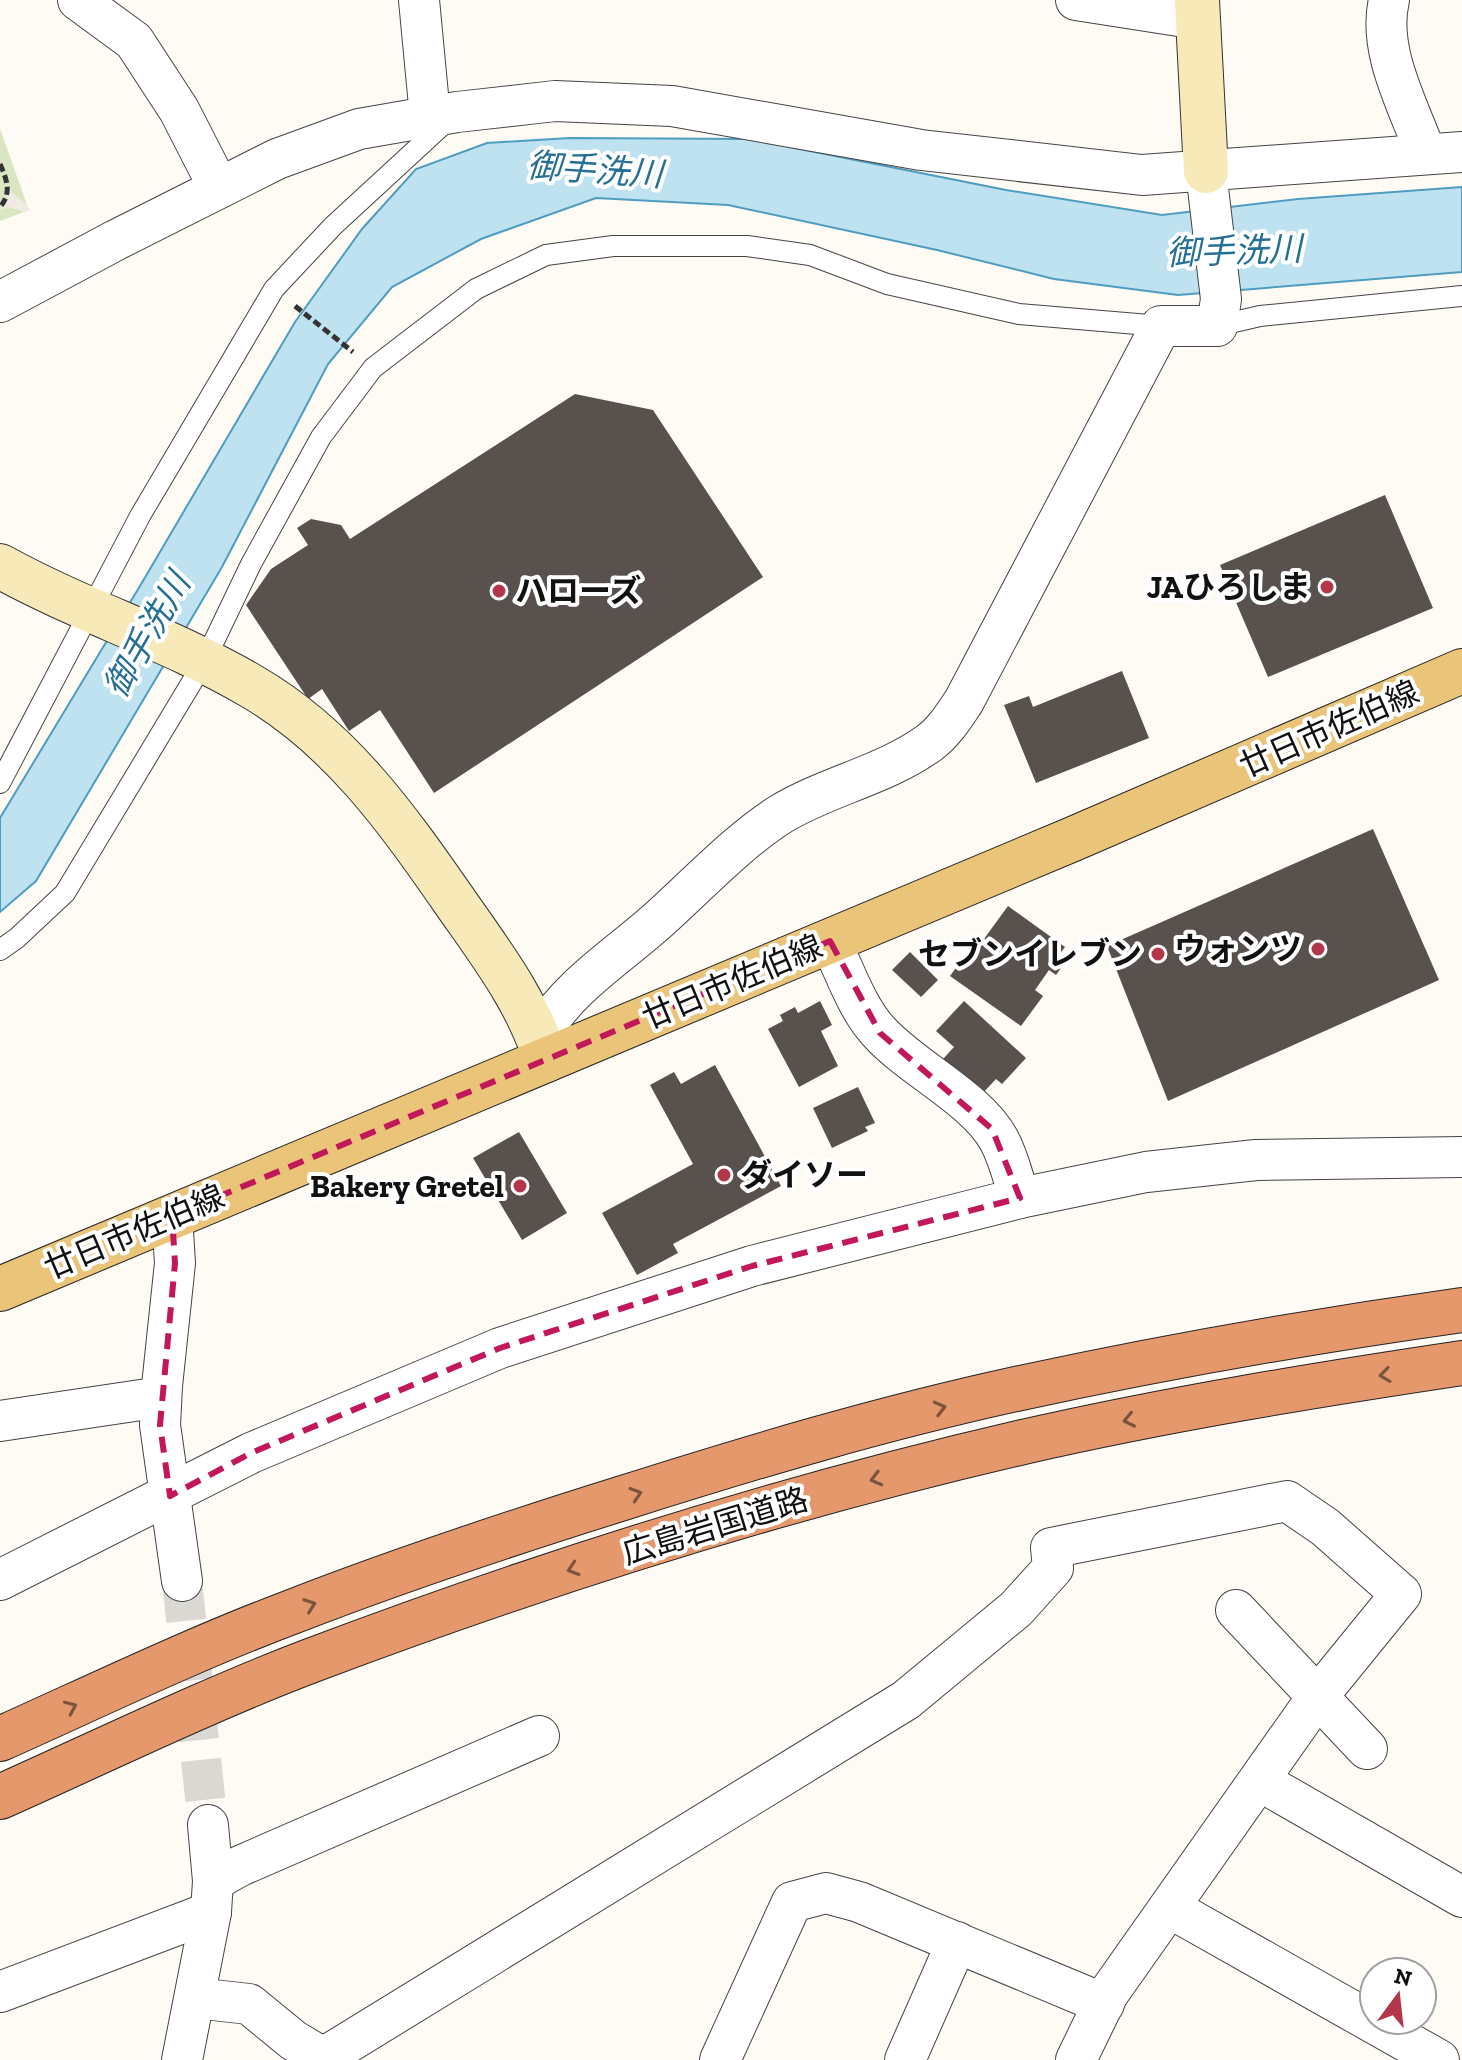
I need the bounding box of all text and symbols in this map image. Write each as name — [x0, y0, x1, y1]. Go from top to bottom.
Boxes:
water label: 御手洗川 — [526, 145, 667, 195]
water label: 御手洗川 — [1165, 228, 1306, 274]
water label: 御手洗川 — [95, 563, 200, 704]
place label: JAひろしま — [1147, 568, 1311, 606]
place label: ハローズ — [515, 572, 641, 610]
marker: JAひろしま — [1318, 578, 1336, 596]
marker: ハローズ — [490, 582, 508, 600]
street label: 廿日市佐伯線 — [1234, 673, 1424, 785]
street label: 廿日市佐伯線 — [636, 927, 828, 1037]
place label: ウォンツ — [1174, 930, 1302, 968]
place label: セブンイレブン — [918, 935, 1142, 973]
marker: ウォンツ — [1309, 940, 1327, 958]
marker: セブンイレブン — [1149, 945, 1167, 963]
place label: ダイソー — [740, 1156, 868, 1194]
marker: ダイソー — [715, 1166, 733, 1184]
place label: Bakery Gretel — [310, 1167, 504, 1205]
street label: 廿日市佐伯線 — [38, 1177, 230, 1287]
marker: Bakery Gretel — [511, 1177, 529, 1195]
one-way arrow — [1378, 1366, 1392, 1383]
one-way arrow — [933, 1400, 946, 1417]
one-way arrow — [1123, 1411, 1136, 1428]
one-way arrow — [869, 1469, 883, 1486]
street label: 広島岩国道路 — [618, 1480, 812, 1572]
one-way arrow — [628, 1487, 642, 1503]
one-way arrow — [567, 1560, 581, 1576]
one-way arrow — [302, 1598, 316, 1615]
one-way arrow — [63, 1700, 77, 1716]
north arrow — [1358, 1956, 1438, 2036]
text: N — [1391, 1962, 1415, 1992]

